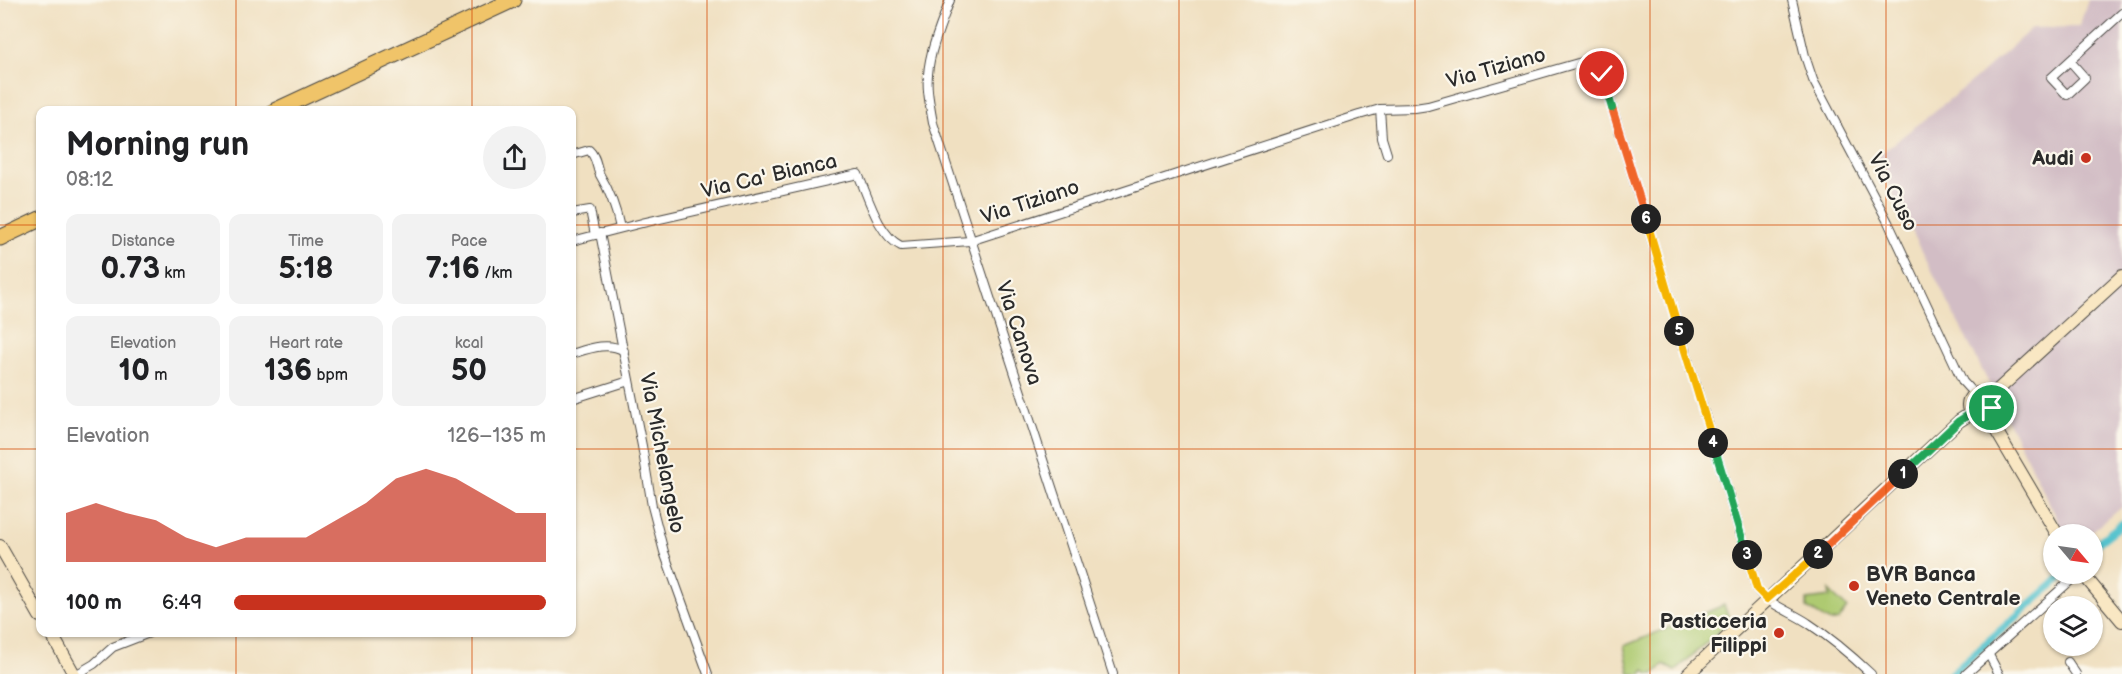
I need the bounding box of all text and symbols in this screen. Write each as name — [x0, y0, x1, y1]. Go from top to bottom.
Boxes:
street label: Via Tiziano — [1443, 42, 1549, 94]
pin — [1576, 48, 1627, 99]
icon: check — [1585, 57, 1618, 90]
text: Morning run — [66, 125, 249, 165]
button: share — [483, 126, 546, 189]
place label: Audi — [2031, 146, 2074, 171]
street label: Via Ca' Bianca — [699, 148, 839, 204]
street label: Via Cuso — [1863, 149, 1923, 235]
marker: Audi — [2079, 151, 2093, 165]
text: 08:12 — [66, 168, 113, 192]
street label: Via Tiziano — [978, 174, 1082, 230]
pin: 6 — [1631, 204, 1661, 234]
text: 6 — [1641, 209, 1651, 228]
text: Distance — [111, 232, 175, 251]
text: Time — [288, 232, 324, 251]
text: Pace — [451, 232, 487, 251]
text: 0.73 — [101, 251, 160, 287]
text: 5:18 — [278, 251, 334, 287]
text: 7:16 — [425, 251, 480, 287]
text: km — [160, 264, 185, 283]
text: /km — [480, 264, 513, 283]
street label: Via Canova — [990, 278, 1048, 388]
pin: 5 — [1664, 316, 1694, 346]
text: 5 — [1674, 321, 1684, 340]
text: Elevation — [110, 334, 176, 353]
text: Heart rate — [269, 334, 343, 353]
text: kcal — [455, 334, 483, 353]
text: 10 — [119, 353, 150, 389]
text: 136 — [264, 353, 312, 389]
text: 50 — [451, 353, 487, 389]
text: m — [150, 366, 167, 385]
text: bpm — [312, 366, 348, 385]
street label: Via Michelangelo — [634, 371, 690, 535]
pin — [1966, 382, 2017, 433]
icon: arrive — [1975, 391, 2008, 424]
text: Elevation — [66, 424, 149, 448]
text: 126–135 m — [448, 424, 546, 448]
pin: 4 — [1698, 428, 1728, 458]
text: 4 — [1708, 433, 1718, 452]
pin: 1 — [1888, 459, 1918, 489]
text: 1 — [1900, 464, 1906, 483]
north arrow — [2043, 524, 2103, 584]
map controls — [2043, 524, 2103, 656]
pin: 2 — [1803, 539, 1833, 569]
pin: 3 — [1732, 540, 1762, 570]
text: 2 — [1813, 544, 1823, 563]
text: 3 — [1742, 545, 1752, 564]
place label: BVR Banca Veneto Centrale — [1866, 562, 2021, 611]
marker: BVR Banca Veneto Centrale — [1847, 579, 1861, 593]
text: 100 m — [66, 591, 122, 615]
text: 6:49 — [162, 591, 202, 615]
button: layers — [2043, 596, 2103, 656]
place label: Pasticceria Filippi — [1660, 609, 1767, 658]
marker: Pasticceria Filippi — [1772, 626, 1786, 640]

